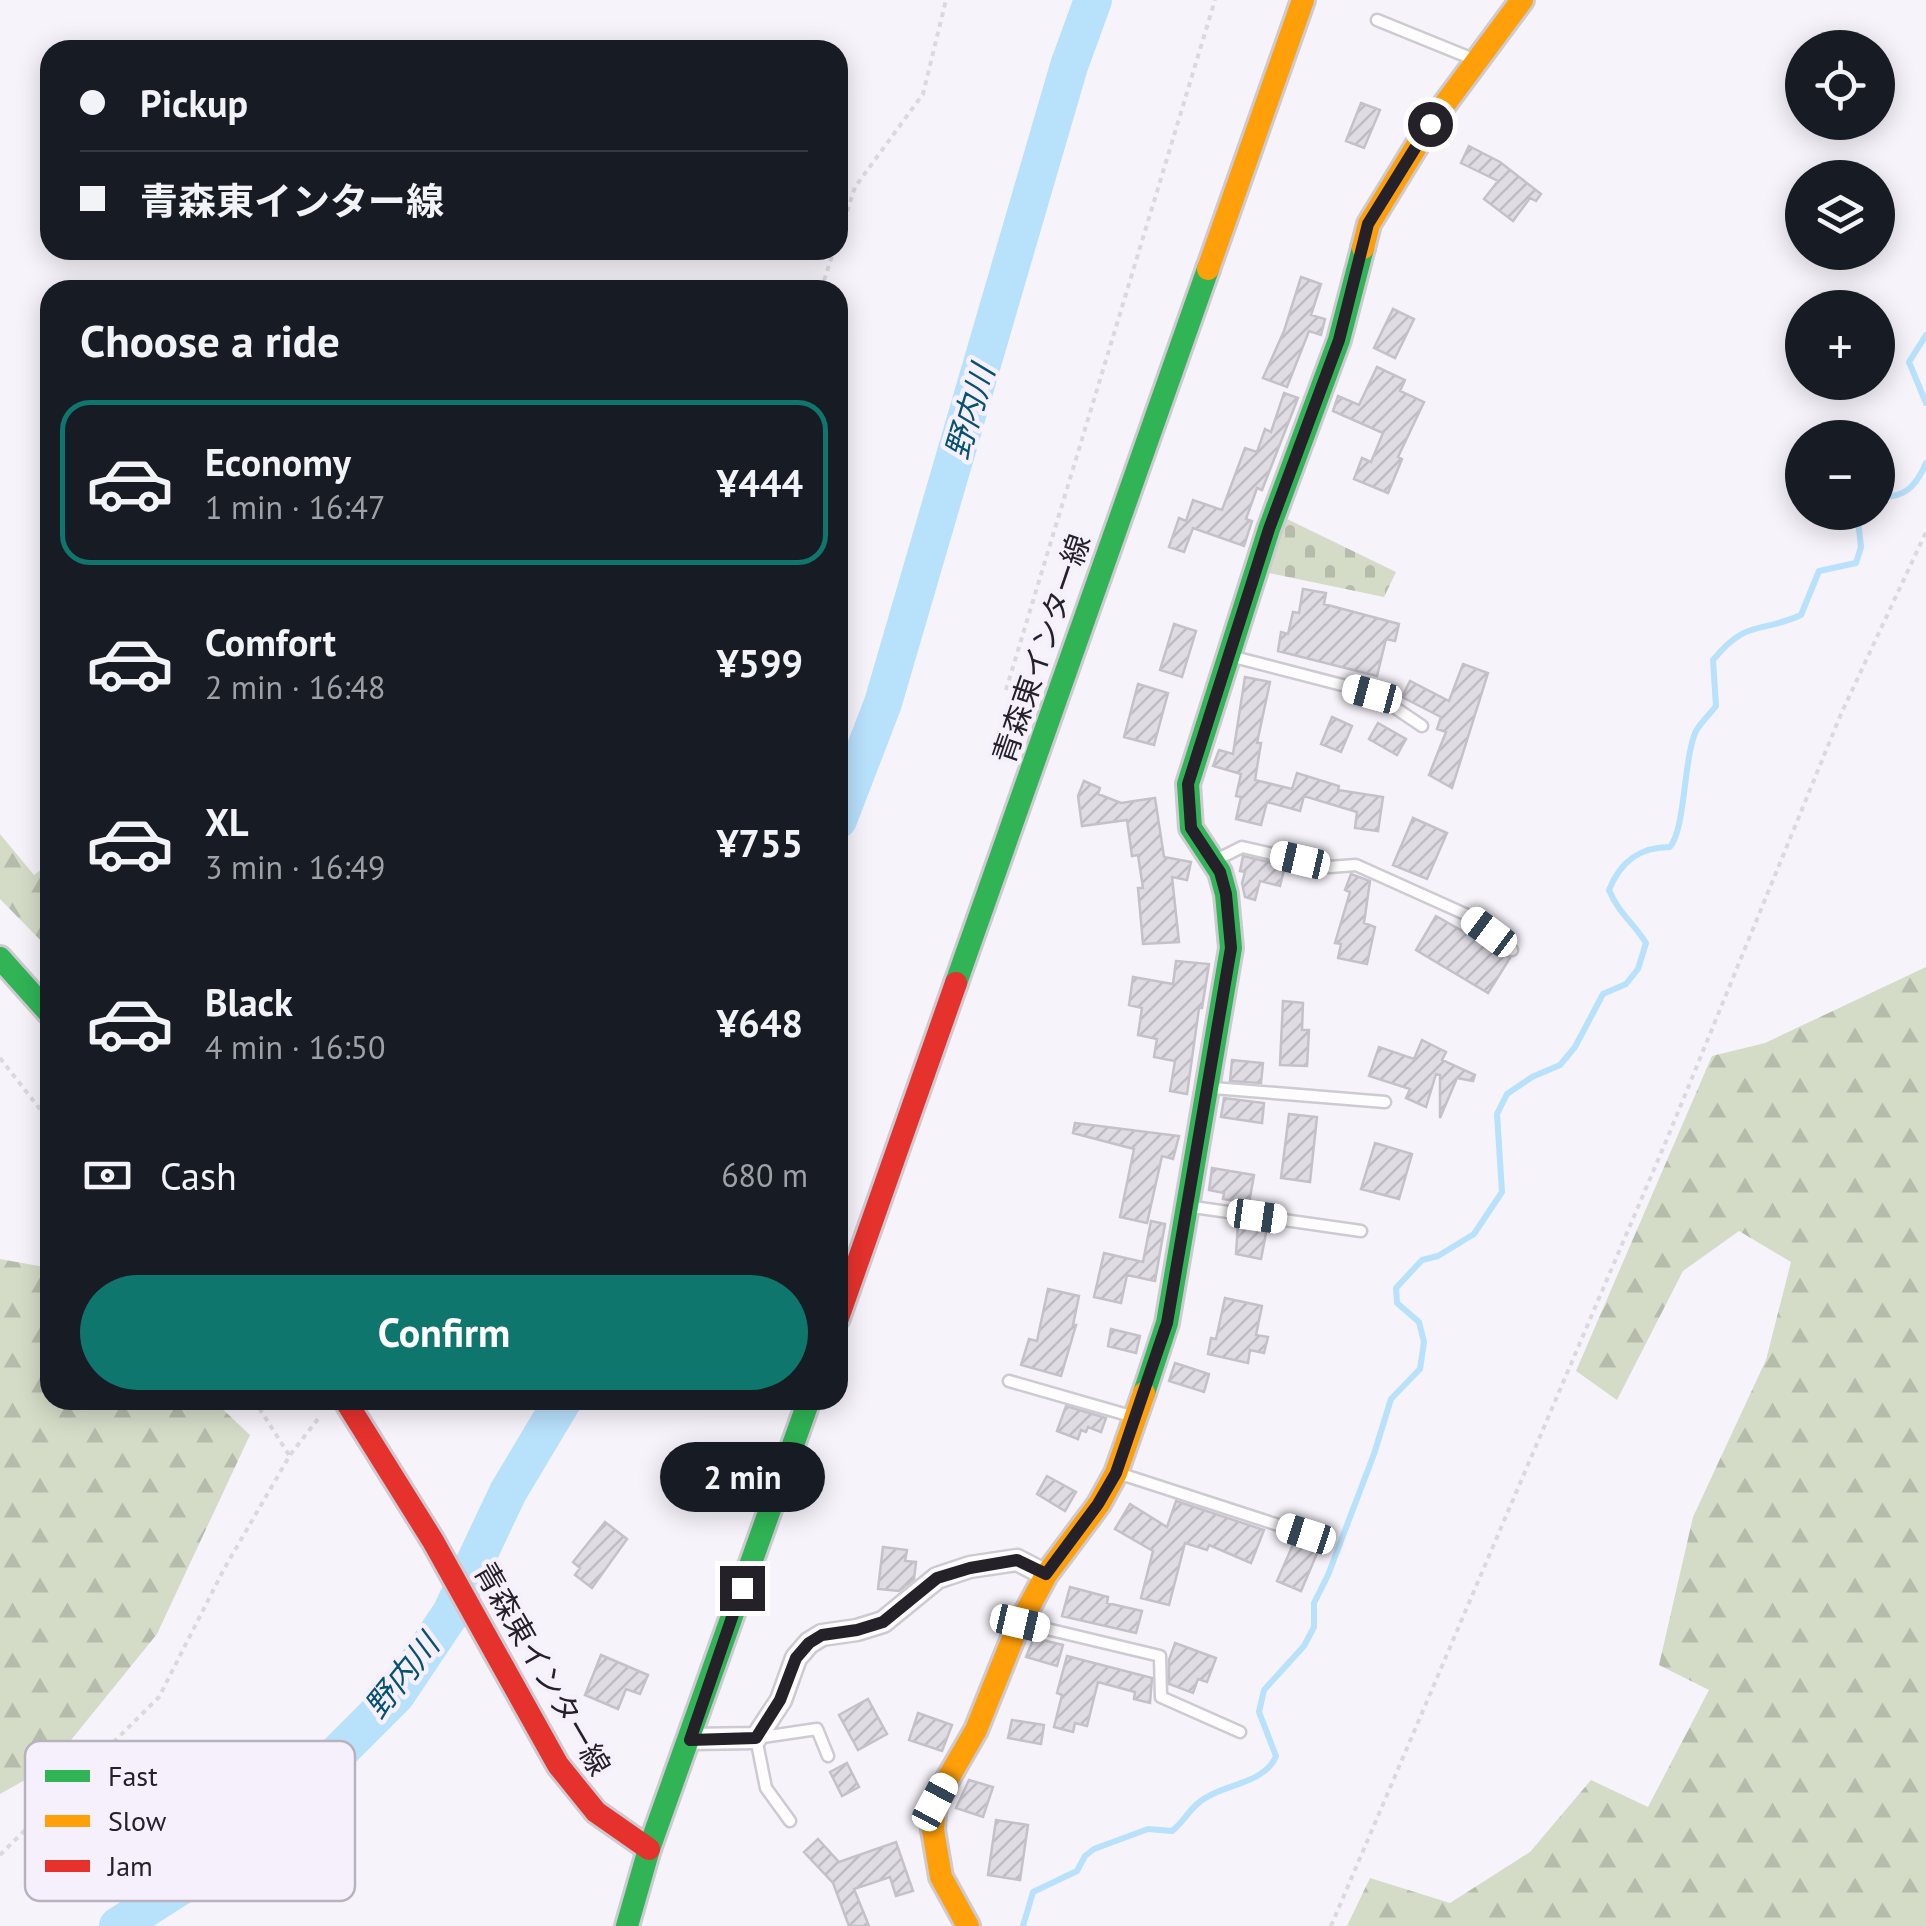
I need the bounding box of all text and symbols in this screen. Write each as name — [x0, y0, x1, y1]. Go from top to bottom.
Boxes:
map controls — [1785, 30, 1895, 530]
button: locate — [1785, 30, 1895, 140]
text: Pickup — [140, 78, 248, 127]
route start — [1408, 102, 1453, 147]
button: layers — [1785, 160, 1895, 270]
text: 青森東インター線 — [140, 176, 444, 225]
button: + — [1785, 290, 1895, 400]
text: Choose a ride — [80, 311, 340, 369]
water label: 野内川 — [935, 357, 1004, 464]
button: − — [1785, 420, 1895, 530]
text: Economy — [205, 437, 351, 486]
icon: car — [85, 438, 175, 528]
text: ¥444 — [717, 458, 803, 507]
text: 1 min · 16:47 — [205, 486, 385, 528]
street label: 青森東インター線 — [983, 529, 1098, 768]
text: Comfort — [205, 617, 336, 666]
icon: car — [85, 618, 175, 708]
text: ¥599 — [717, 638, 803, 687]
text: 2 min · 16:48 — [205, 666, 385, 708]
car — [1339, 672, 1405, 716]
text: XL — [205, 797, 249, 846]
icon: car — [85, 798, 175, 888]
text: ¥755 — [717, 818, 803, 867]
car — [1267, 839, 1333, 881]
text: 3 min · 16:49 — [205, 846, 385, 888]
car — [1456, 902, 1522, 962]
text: Black — [205, 977, 293, 1026]
icon: car — [85, 978, 175, 1068]
text: ¥648 — [717, 998, 803, 1047]
text: 4 min · 16:50 — [205, 1026, 385, 1068]
icon: cash — [80, 1148, 135, 1203]
text: Cash — [160, 1151, 237, 1200]
text: 680 m — [721, 1154, 808, 1196]
car — [1225, 1197, 1289, 1235]
button: Confirm — [80, 1275, 808, 1390]
callout: 2 min — [660, 1443, 824, 1513]
text: 2 min — [703, 1456, 782, 1498]
car — [1273, 1510, 1339, 1558]
street label: 青森東インター線 — [466, 1555, 620, 1782]
route end — [720, 1566, 765, 1611]
car — [987, 1602, 1053, 1644]
water label: 野内川 — [355, 1623, 450, 1726]
legend — [25, 1741, 355, 1901]
text: Fast — [108, 1757, 158, 1794]
car — [908, 1768, 962, 1836]
text: Slow — [108, 1802, 167, 1839]
text: Jam — [107, 1847, 153, 1884]

